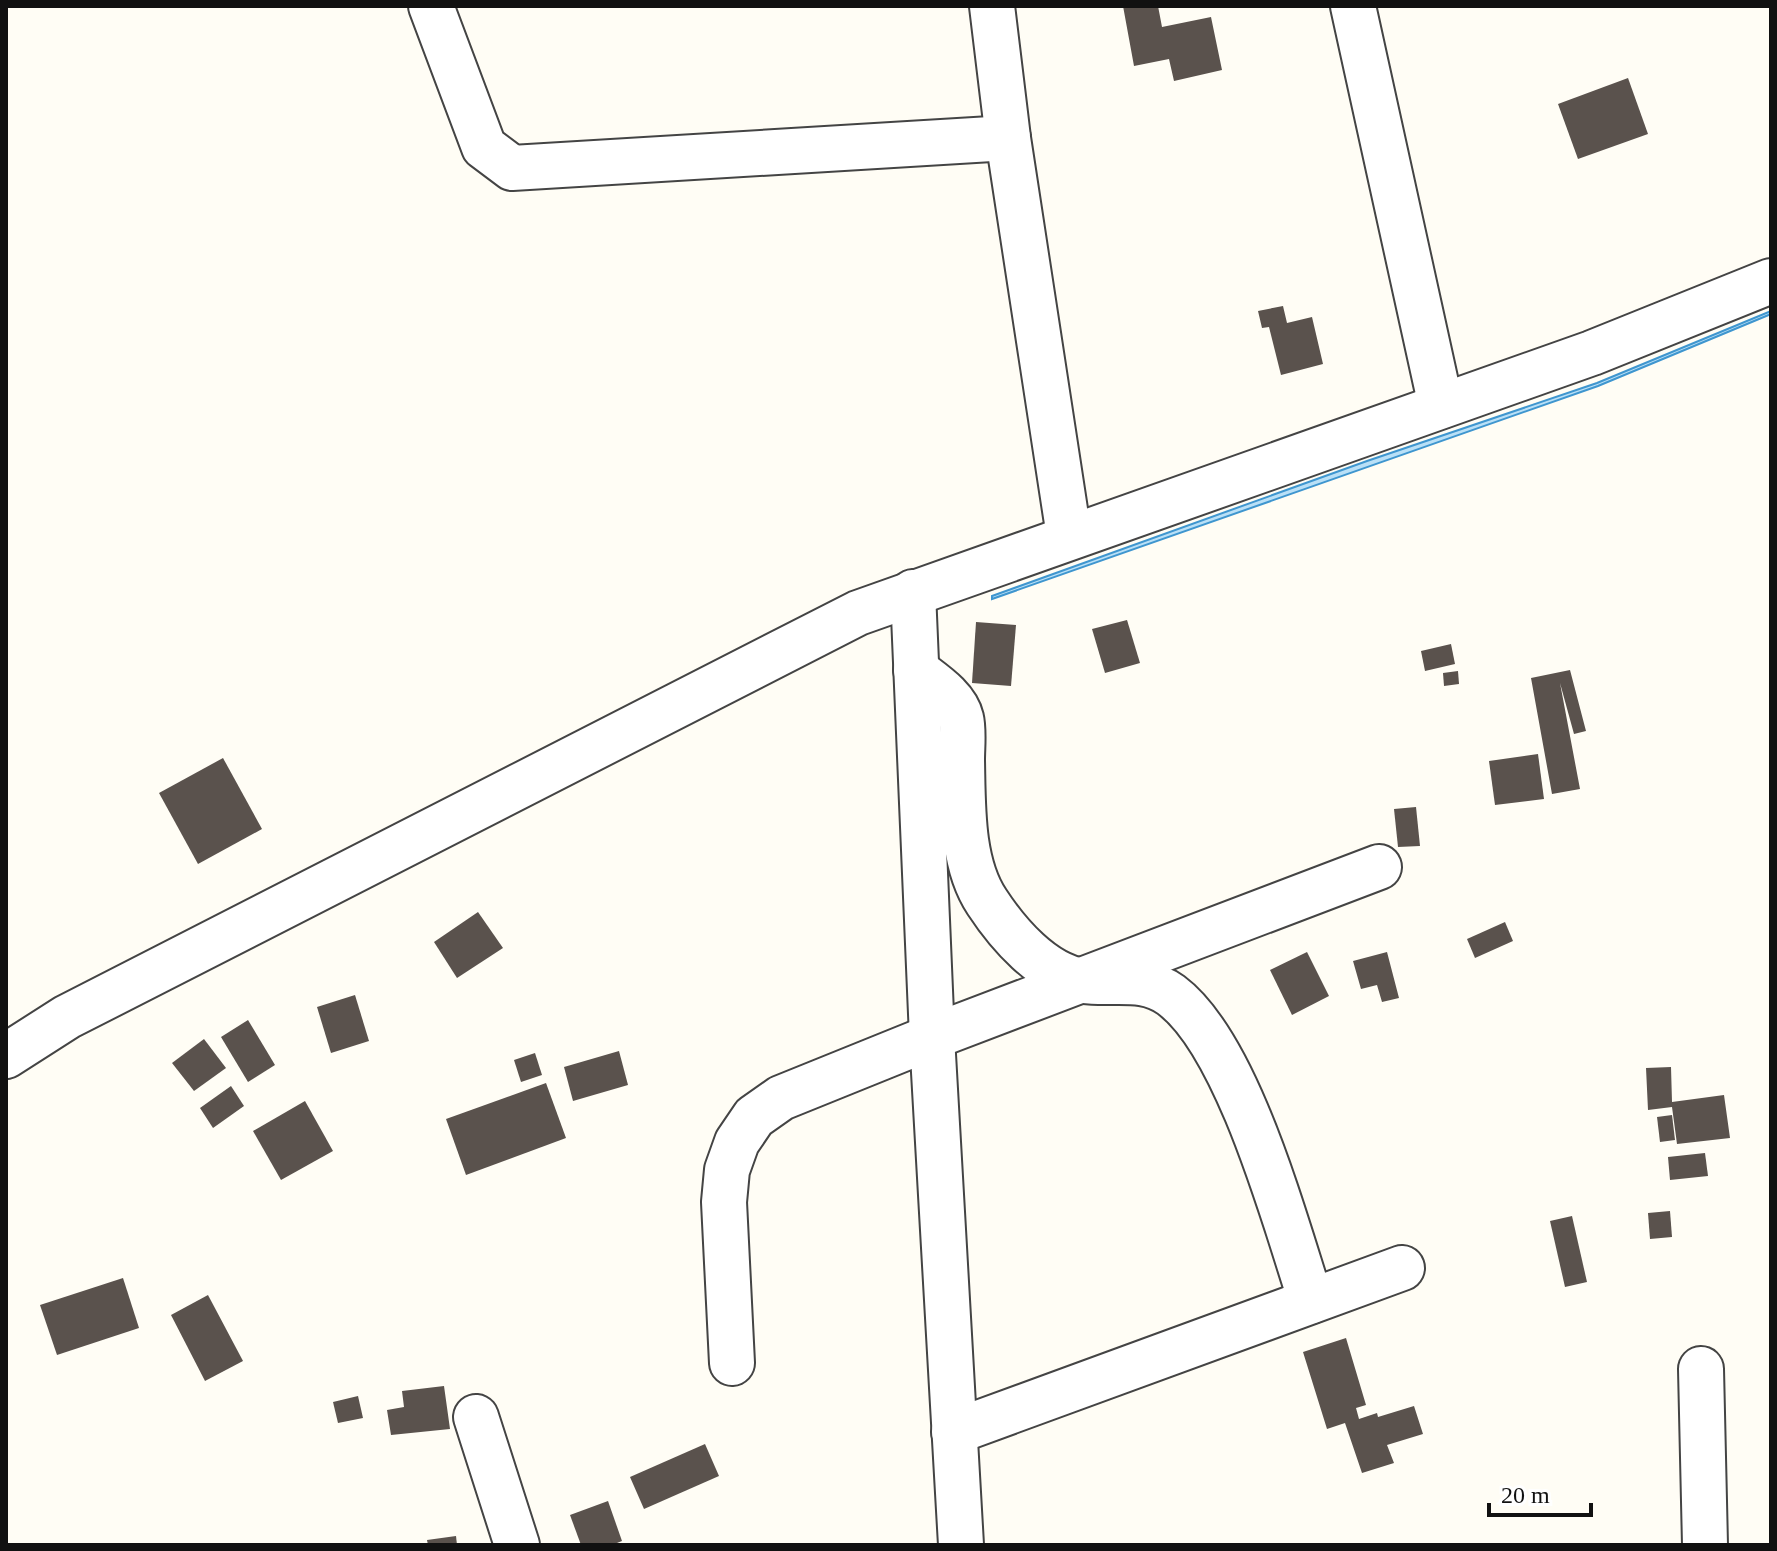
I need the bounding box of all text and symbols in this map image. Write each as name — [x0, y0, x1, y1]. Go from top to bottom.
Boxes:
scale bar — [1489, 1467, 1591, 1517]
text: 20 m — [1501, 1482, 1550, 1508]

